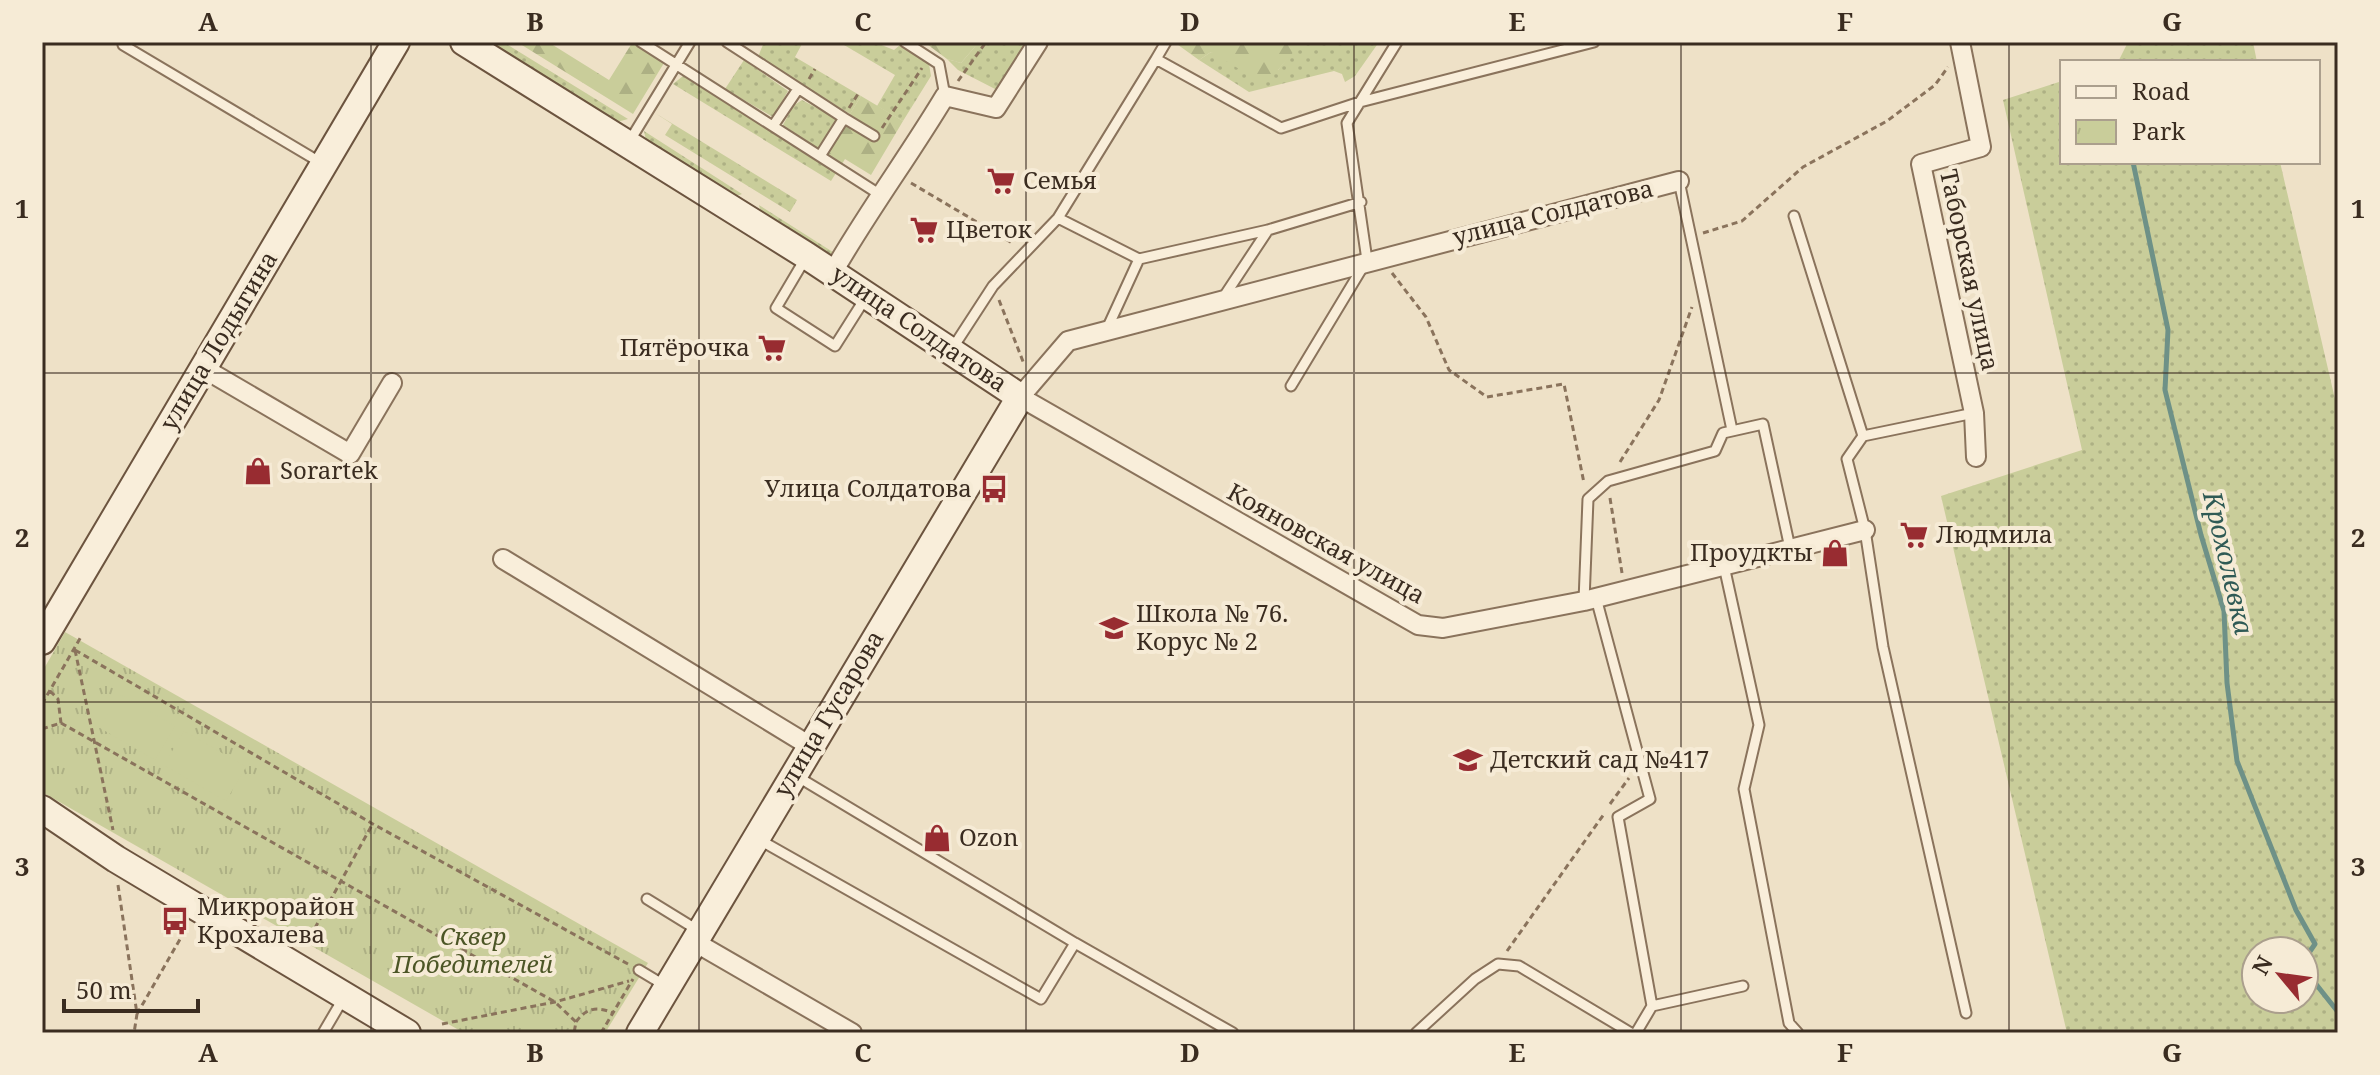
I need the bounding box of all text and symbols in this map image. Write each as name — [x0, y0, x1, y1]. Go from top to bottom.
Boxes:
text: A — [198, 3, 218, 39]
text: B — [526, 3, 544, 39]
text: C — [854, 3, 872, 39]
text: D — [1180, 3, 1200, 39]
text: E — [1509, 3, 1526, 39]
text: F — [1837, 3, 1853, 39]
text: G — [2162, 3, 2182, 39]
legend — [2060, 60, 2320, 164]
text: Road — [2132, 74, 2190, 107]
text: Park — [2132, 114, 2186, 147]
place label: Семья — [1023, 163, 1097, 196]
supermarket icon: Семья — [986, 166, 1016, 196]
street label: Таборская улица — [1933, 166, 2008, 374]
street label: улица Солдатова — [1449, 171, 1656, 252]
text: 1 — [15, 190, 29, 226]
text: 1 — [2351, 190, 2365, 226]
place label: Цветок — [946, 212, 1033, 245]
supermarket icon: Цветок — [909, 215, 939, 245]
street label: улица Лодыгина — [151, 244, 284, 436]
street label: улица Солдатова — [825, 257, 1014, 399]
place label: Пятёрочка — [620, 330, 750, 363]
supermarket icon: Пятёрочка — [757, 333, 787, 363]
place label: Sorartek — [280, 453, 379, 486]
shop icon: Sorartek — [243, 456, 273, 486]
place label: Улица Солдатова — [764, 471, 972, 504]
bus stop icon: Улица Солдатова — [979, 474, 1009, 504]
street label: Кояновская улица — [1222, 475, 1432, 611]
water label: Крохолевка — [2195, 487, 2263, 638]
place label: Людмила — [1936, 517, 2053, 550]
text: 2 — [15, 519, 29, 555]
text: 2 — [2351, 519, 2365, 555]
supermarket icon: Людмила — [1899, 520, 1929, 550]
place label: Проудкты — [1690, 535, 1813, 568]
shop icon: Проудкты — [1820, 538, 1850, 568]
place label: Школа № 76. Корус № 2 — [1136, 596, 1288, 657]
school or university icon: Школа № 76. Корус № 2 — [1099, 613, 1129, 643]
street label: улица Гусарова — [765, 624, 891, 803]
place label: Детский сад №417 — [1490, 742, 1709, 775]
school or university icon: Детский сад №417 — [1453, 745, 1483, 775]
place label: Ozon — [959, 820, 1018, 853]
shop icon: Ozon — [922, 823, 952, 853]
text: 3 — [15, 848, 29, 884]
text: 3 — [2351, 848, 2365, 884]
place label: Микрорайон Крохалева — [197, 889, 355, 950]
bus stop icon: Микрорайон Крохалева — [160, 906, 190, 936]
park label: Сквер Победителей — [392, 919, 553, 980]
north arrow — [2240, 935, 2320, 1015]
text: N — [2244, 950, 2279, 980]
scale bar — [64, 963, 198, 1013]
text: 50 m — [76, 973, 132, 1006]
text: A — [198, 1034, 218, 1070]
text: B — [526, 1034, 544, 1070]
text: C — [854, 1034, 872, 1070]
text: D — [1180, 1034, 1200, 1070]
text: E — [1509, 1034, 1526, 1070]
text: F — [1837, 1034, 1853, 1070]
text: G — [2162, 1034, 2182, 1070]

